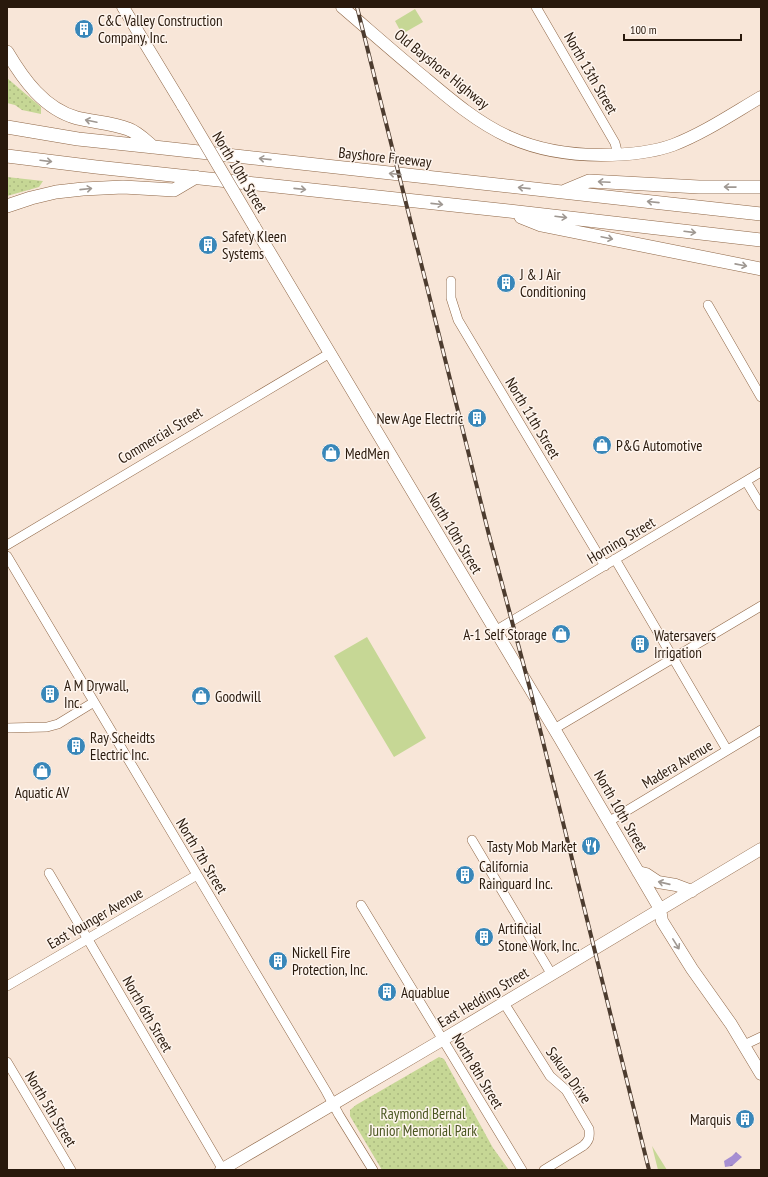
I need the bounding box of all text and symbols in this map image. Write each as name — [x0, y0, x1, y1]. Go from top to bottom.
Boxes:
place label: C&C Valley Construction Company, Inc. — [98, 11, 223, 47]
scale bar — [624, 16, 741, 42]
building icon: C&C Valley Construction Company, Inc. — [73, 18, 95, 40]
text: 100 m — [630, 22, 657, 37]
street label: Old Bayshore Highway — [391, 25, 494, 113]
street label: North 13th Street — [560, 29, 622, 117]
one-way arrow — [85, 116, 98, 124]
street label: North 10th Street — [208, 128, 272, 216]
street label: Bayshore Freeway — [338, 143, 433, 171]
one-way arrow — [259, 156, 272, 163]
one-way arrow — [39, 157, 52, 165]
one-way arrow — [389, 170, 402, 177]
one-way arrow — [598, 178, 611, 186]
one-way arrow — [724, 183, 737, 191]
one-way arrow — [518, 184, 531, 192]
one-way arrow — [79, 185, 92, 192]
one-way arrow — [293, 185, 306, 192]
one-way arrow — [647, 198, 660, 206]
one-way arrow — [430, 200, 443, 207]
one-way arrow — [554, 213, 567, 221]
place label: Safety Kleen Systems — [222, 227, 287, 263]
one-way arrow — [684, 228, 697, 236]
building icon: Safety Kleen Systems — [197, 234, 219, 256]
one-way arrow — [600, 234, 613, 242]
one-way arrow — [734, 261, 747, 269]
place label: J & J Air Conditioning — [519, 265, 586, 301]
building icon: J & J Air Conditioning — [495, 272, 517, 294]
street label: North 11th Street — [501, 374, 565, 462]
street label: Commercial Street — [114, 402, 206, 468]
building icon: New Age Electric — [466, 407, 488, 429]
place label: New Age Electric — [377, 409, 464, 428]
shop icon: P&G Automotive — [591, 434, 613, 456]
place label: P&G Automotive — [616, 436, 703, 455]
shop icon: MedMen — [320, 442, 342, 464]
place label: MedMen — [345, 444, 390, 463]
street label: North 10th Street — [423, 489, 487, 577]
street label: Horning Street — [584, 512, 658, 568]
shop icon: A-1 Self Storage — [550, 623, 572, 645]
place label: A-1 Self Storage — [463, 625, 547, 644]
place label: Watersavers Irrigation — [654, 626, 716, 662]
building icon: Watersavers Irrigation — [629, 633, 651, 655]
place label: A M Drywall, Inc. — [64, 676, 129, 712]
building icon: A M Drywall, Inc. — [39, 683, 61, 705]
shop icon: Goodwill — [190, 685, 212, 707]
place label: Goodwill — [215, 687, 261, 706]
place label: Ray Scheidts Electric Inc. — [90, 728, 155, 764]
building icon: Ray Scheidts Electric Inc. — [65, 735, 87, 757]
street label: Madera Avenue — [638, 735, 716, 793]
shop icon: Aquatic AV — [31, 760, 53, 782]
street label: North 10th Street — [590, 767, 652, 855]
place label: Aquatic AV — [15, 783, 69, 802]
street label: North 7th Street — [172, 815, 232, 897]
restaurant icon: Tasty Mob Market — [580, 835, 602, 857]
place label: Tasty Mob Market — [487, 837, 577, 856]
place label: California Rainguard Inc. — [479, 857, 553, 893]
building icon: California Rainguard Inc. — [454, 864, 476, 886]
one-way arrow — [658, 879, 671, 887]
street label: East Younger Avenue — [44, 883, 146, 953]
place label: Artificial Stone Work, Inc. — [498, 919, 580, 955]
building icon: Artificial Stone Work, Inc. — [473, 926, 495, 948]
one-way arrow — [673, 938, 681, 950]
place label: Nickell Fire Protection, Inc. — [292, 943, 368, 979]
building icon: Nickell Fire Protection, Inc. — [267, 950, 289, 972]
street label: East Hedding Street — [434, 962, 532, 1032]
street label: North 6th Street — [119, 973, 177, 1055]
building icon: Aquablue — [376, 981, 398, 1003]
place label: Aquablue — [401, 983, 450, 1002]
street label: North 8th Street — [448, 1030, 508, 1112]
street label: Sakura Drive — [542, 1043, 596, 1107]
street label: North 5th Street — [21, 1068, 81, 1150]
park label: Raymond Bernal Junior Memorial Park — [368, 1104, 477, 1140]
building icon: Marquis — [734, 1108, 756, 1130]
place label: Marquis — [690, 1110, 731, 1129]

